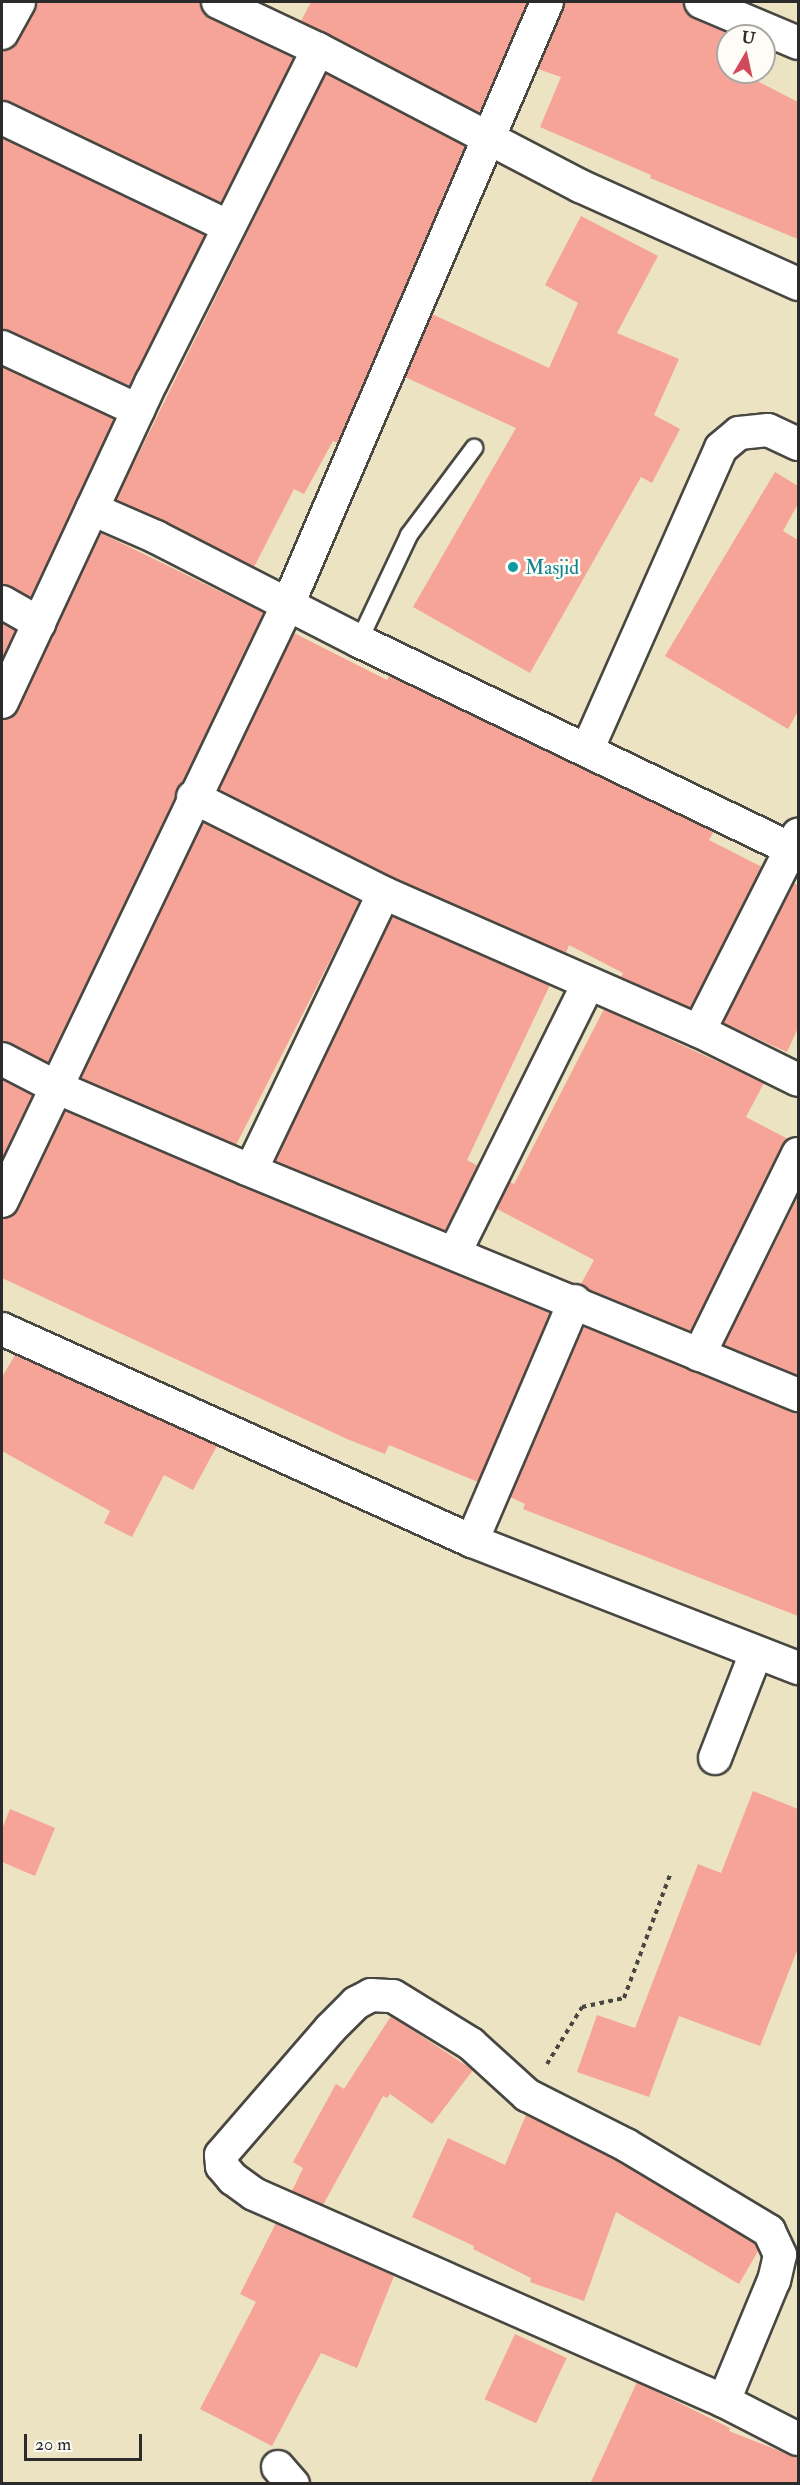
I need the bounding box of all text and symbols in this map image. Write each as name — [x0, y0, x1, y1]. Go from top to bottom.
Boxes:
north arrow — [716, 24, 776, 84]
text: U — [740, 27, 757, 49]
place label: Masjid — [525, 555, 579, 579]
marker: Masjid — [506, 560, 520, 574]
scale bar — [27, 2422, 146, 2460]
text: 20 m — [35, 2433, 71, 2456]

